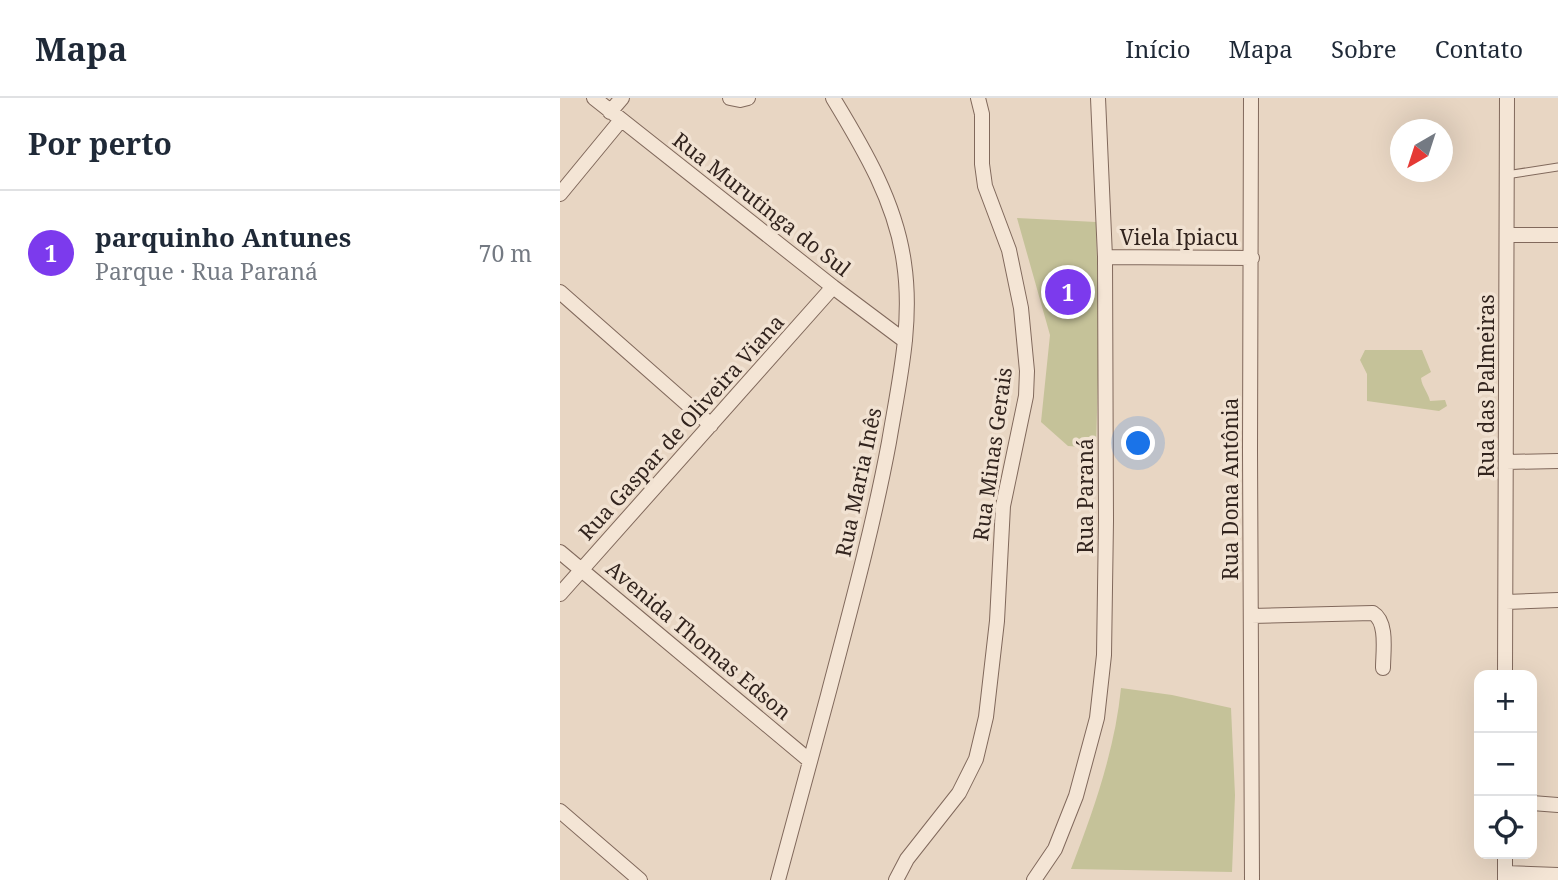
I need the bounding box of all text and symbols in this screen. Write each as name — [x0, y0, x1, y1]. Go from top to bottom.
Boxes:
text: Mapa — [35, 26, 127, 71]
text: Início — [1125, 32, 1191, 65]
text: Mapa — [1229, 32, 1293, 65]
text: Sobre — [1331, 32, 1397, 65]
text: Contato — [1435, 32, 1523, 65]
north arrow — [1390, 119, 1453, 182]
text: Por perto — [28, 123, 172, 164]
street label: Rua Murutinga do Sul — [667, 126, 857, 283]
text: parquinho Antunes — [95, 219, 351, 255]
street label: Viela Ipiacu — [1120, 223, 1238, 251]
text: 1 — [45, 237, 58, 269]
text: 70 m — [479, 237, 532, 269]
text: Parque · Rua Paraná — [95, 255, 318, 287]
pin: 1 — [1045, 266, 1091, 318]
street label: Rua das Palmeiras — [1472, 294, 1500, 478]
street label: Rua Gaspar de Oliveira Viana — [572, 308, 790, 546]
street label: Rua Minas Gerais — [966, 365, 1018, 543]
street label: Rua Dona Antônia — [1216, 398, 1244, 580]
street label: Rua Maria Inês — [829, 405, 887, 559]
your location — [1121, 426, 1155, 460]
street label: Rua Paraná — [1071, 438, 1099, 554]
street label: Avenida Thomas Edson — [601, 554, 797, 726]
map controls — [1474, 670, 1537, 859]
button: + — [1474, 670, 1537, 733]
button: − — [1474, 733, 1537, 796]
button: locate — [1474, 796, 1537, 859]

